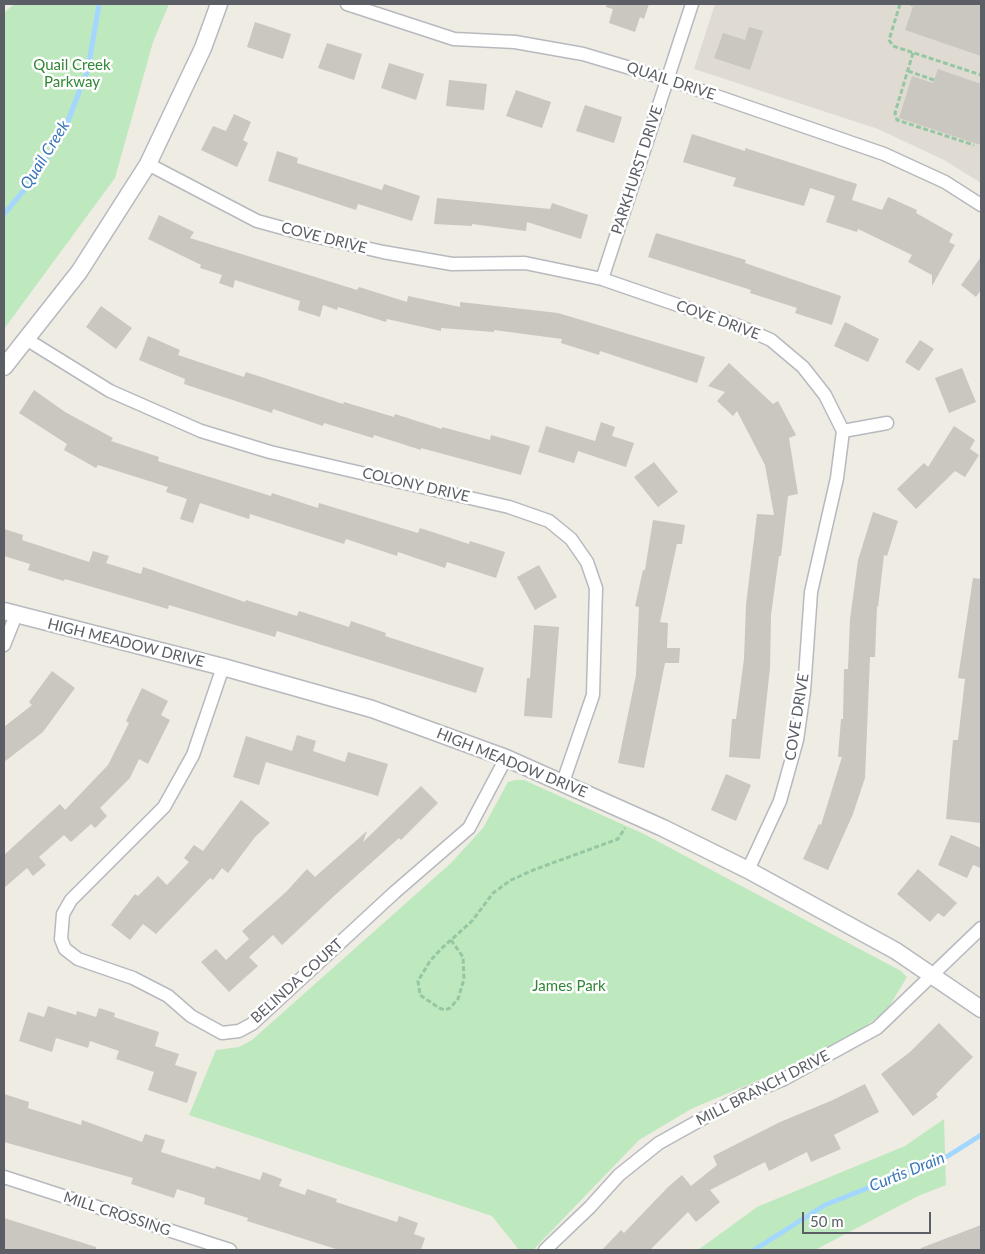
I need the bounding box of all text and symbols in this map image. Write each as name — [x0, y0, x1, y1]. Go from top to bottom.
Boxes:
park label: Quail Creek Parkway — [33, 56, 111, 91]
street label: QUAIL DRIVE — [624, 58, 718, 104]
street label: PARKHURST DRIVE — [608, 103, 666, 237]
water label: Quail Creek — [16, 117, 74, 193]
street label: COVE DRIVE — [279, 219, 369, 257]
street label: COVE DRIVE — [674, 296, 762, 344]
street label: COLONY DRIVE — [361, 464, 471, 506]
street label: HIGH MEADOW DRIVE — [46, 615, 206, 671]
street label: COVE DRIVE — [781, 672, 813, 762]
street label: HIGH MEADOW DRIVE — [434, 724, 590, 802]
street label: BELINDA COURT — [247, 935, 347, 1027]
park label: James Park — [532, 977, 606, 995]
street label: MILL BRANCH DRIVE — [693, 1047, 833, 1129]
water label: Curtis Drain — [866, 1148, 948, 1196]
street label: MILL CROSSING — [61, 1188, 173, 1240]
scale bar — [805, 1202, 934, 1234]
text: 50 m — [810, 1212, 844, 1230]

